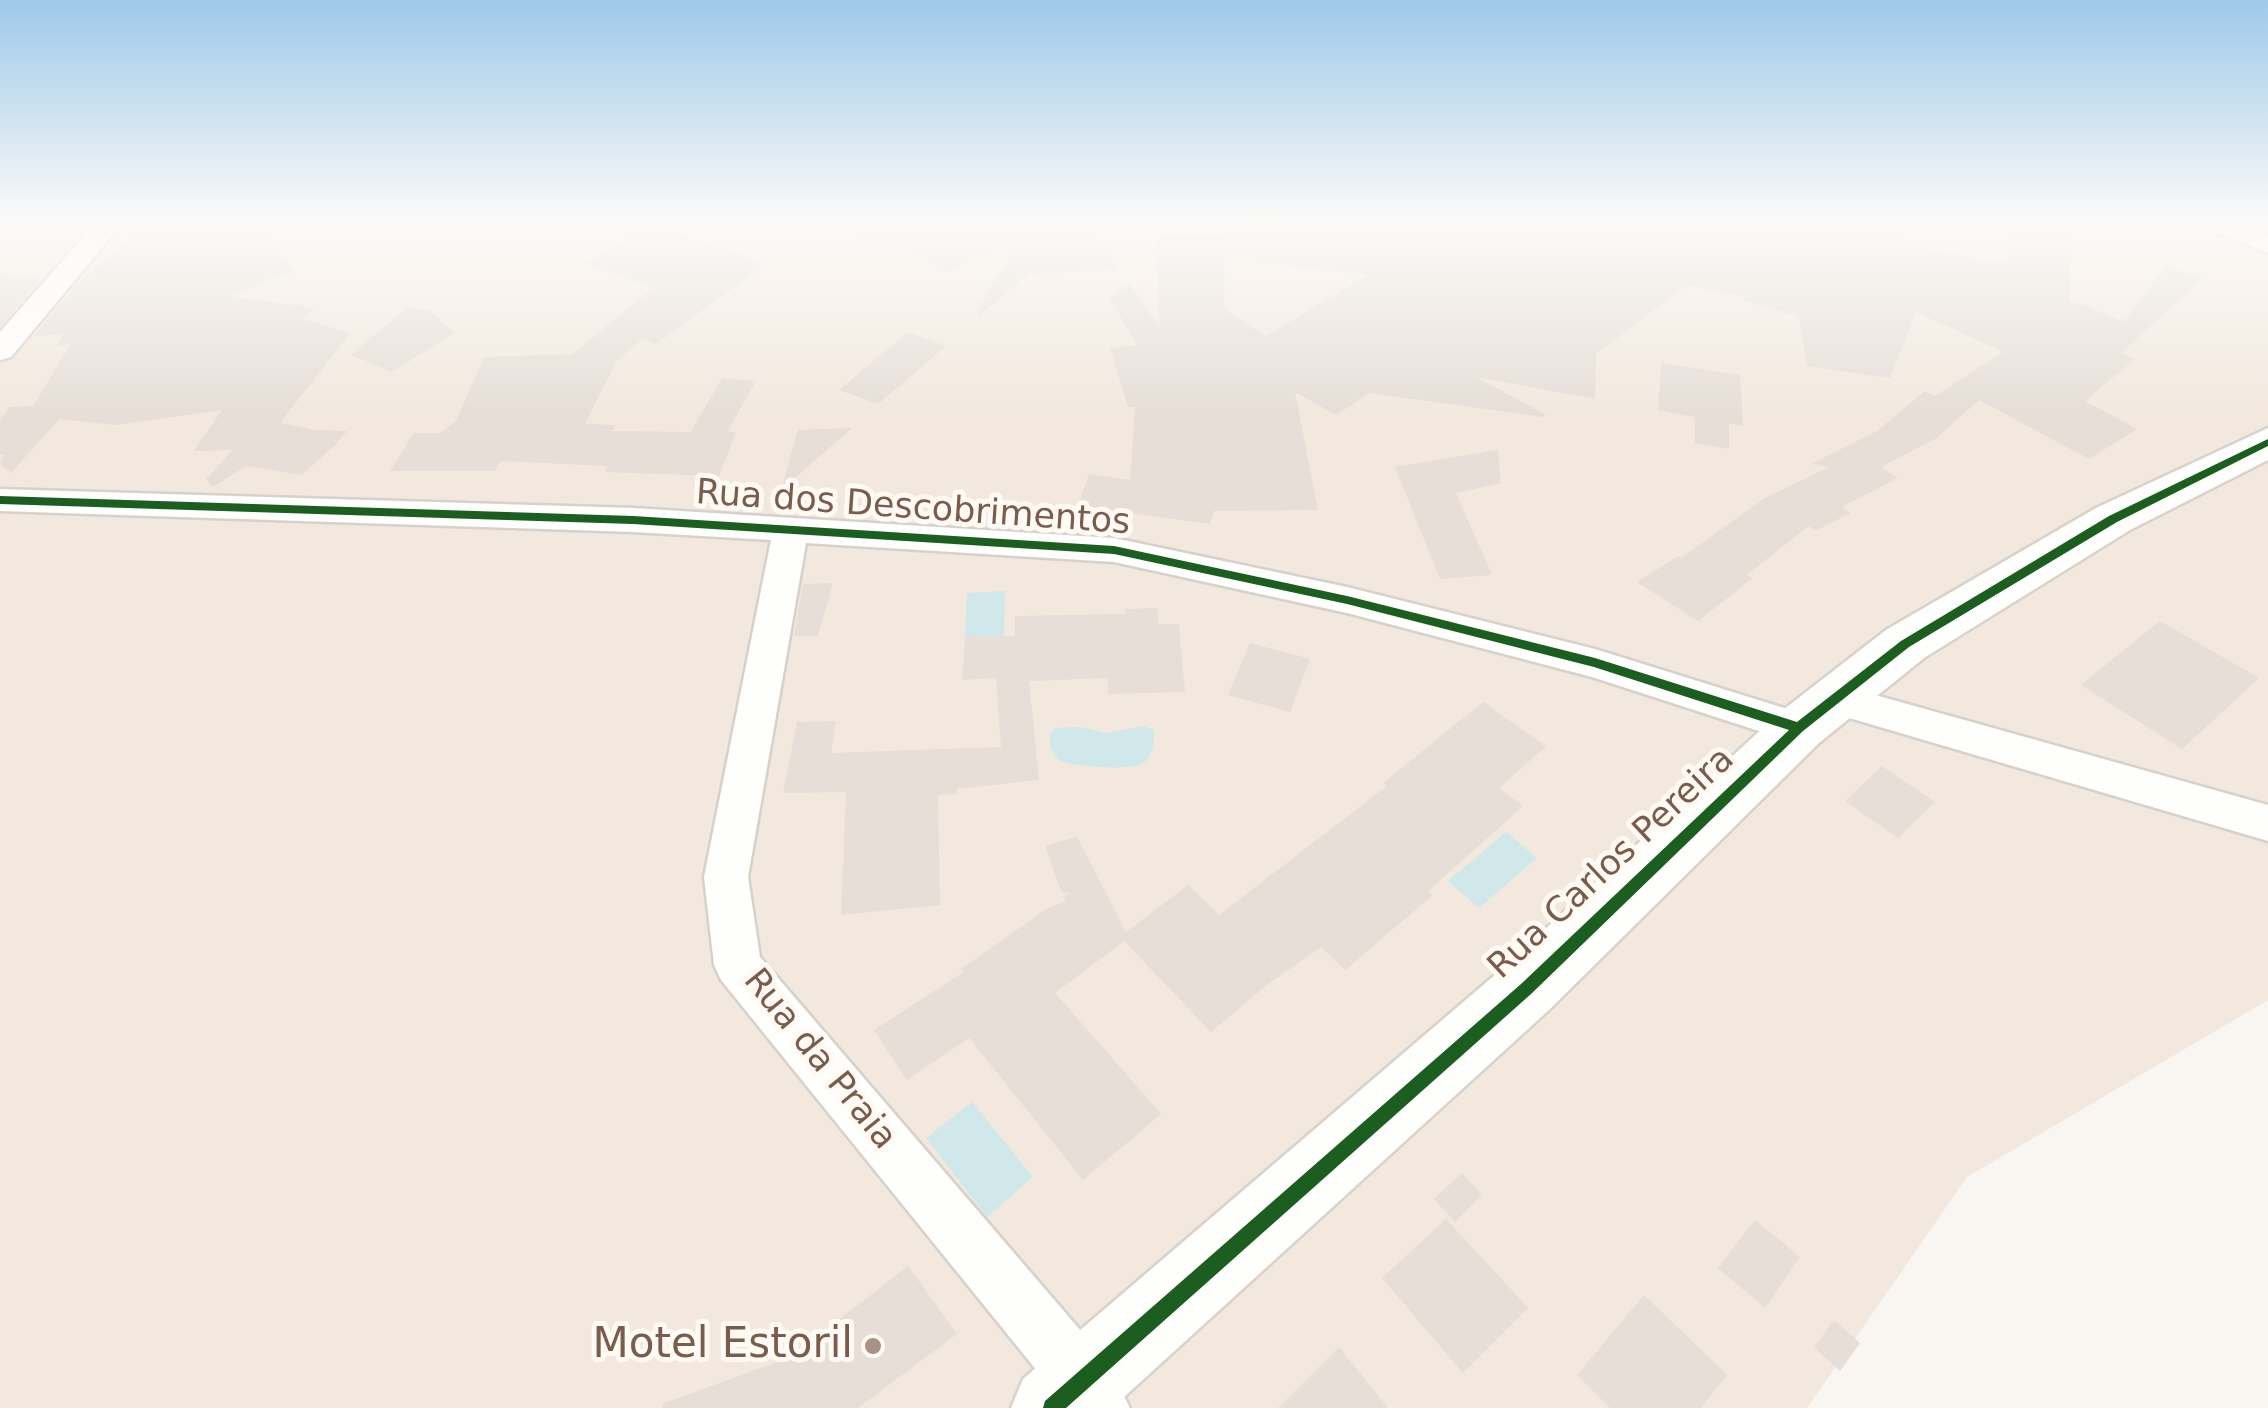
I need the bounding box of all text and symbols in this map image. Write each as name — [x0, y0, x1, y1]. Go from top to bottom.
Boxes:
street label: Rua dos Descobrimentos — [694, 473, 1132, 545]
street label: Rua Carlos Pereira — [1481, 739, 1743, 989]
street label: Rua da Praia — [734, 961, 904, 1159]
place label: Motel Estoril — [593, 1321, 853, 1371]
marker: Motel Estoril — [862, 1335, 884, 1357]

